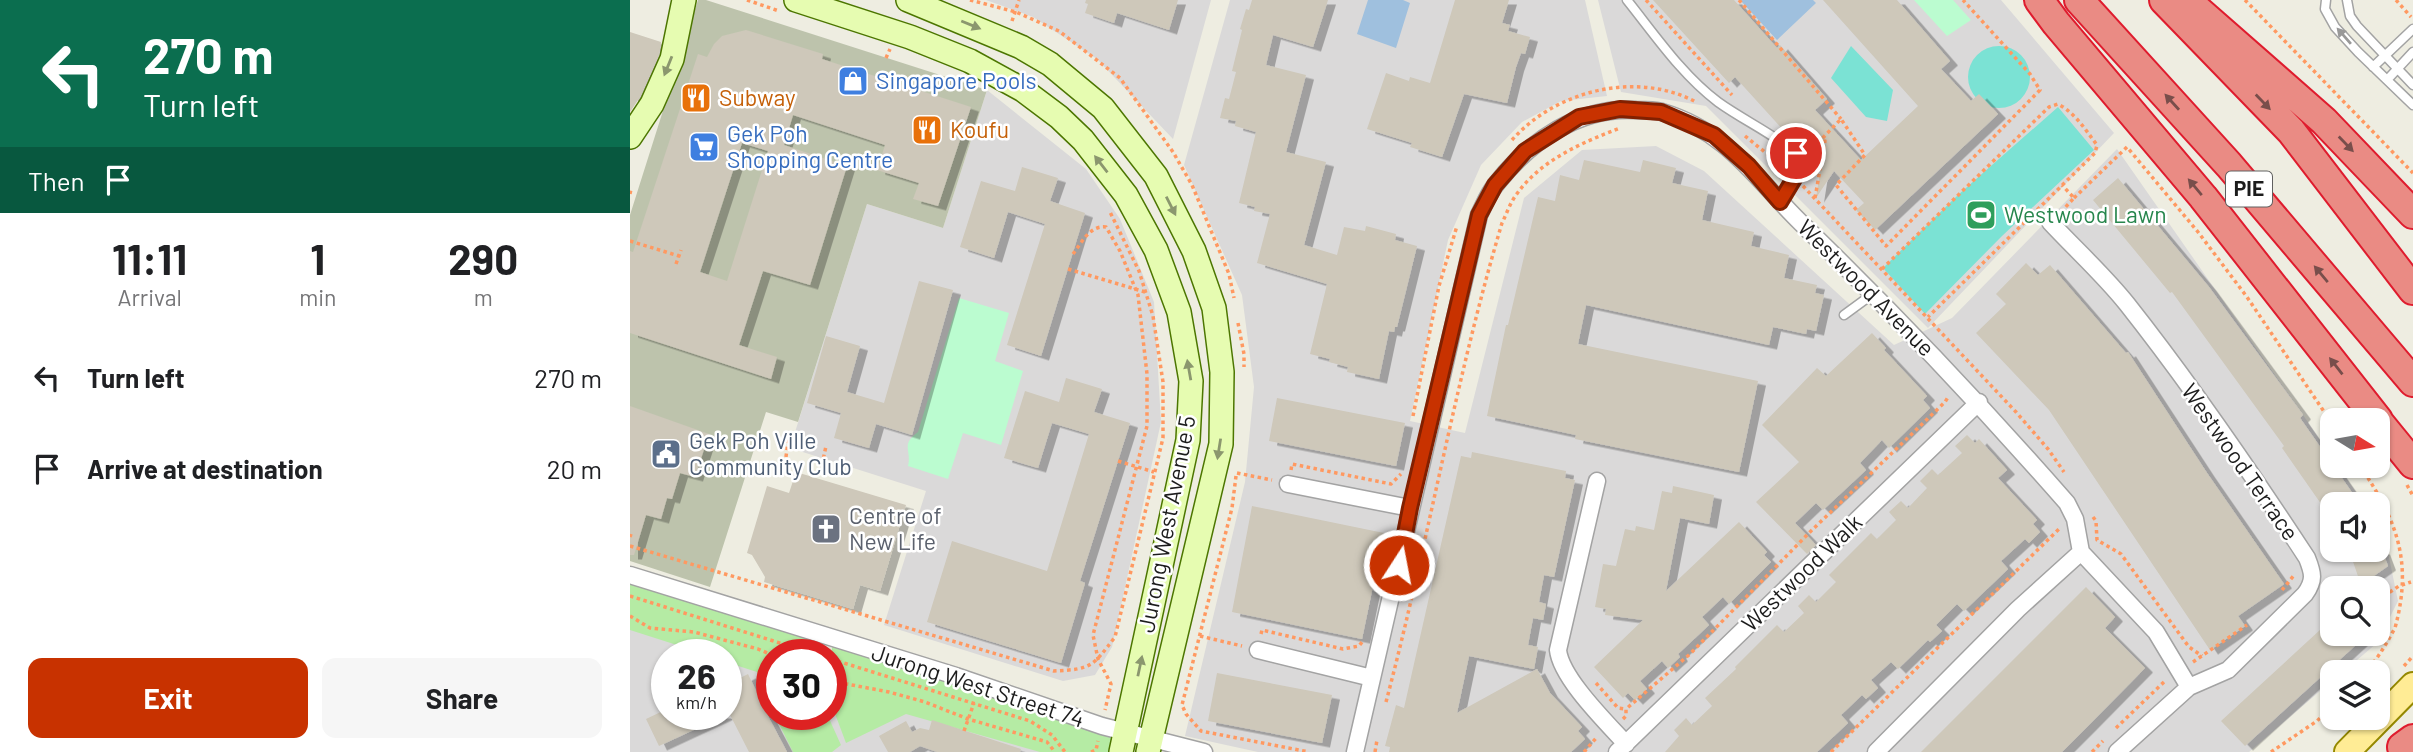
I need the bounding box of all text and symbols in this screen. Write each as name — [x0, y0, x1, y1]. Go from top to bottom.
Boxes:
one-way arrow — [961, 20, 982, 31]
text: 270 m — [143, 25, 273, 84]
icon: left — [28, 28, 119, 119]
one-way arrow — [2337, 28, 2352, 45]
one-way arrow — [663, 56, 674, 77]
shop icon: Singapore Pools — [836, 64, 870, 98]
place label: Singapore Pools — [876, 66, 1037, 94]
restaurant icon: Subway — [679, 81, 713, 115]
place label: Subway — [719, 83, 796, 111]
text: Turn left — [143, 85, 260, 123]
one-way arrow — [2164, 93, 2180, 111]
one-way arrow — [2254, 93, 2270, 110]
restaurant icon: Koufu — [910, 113, 944, 147]
place label: Koufu — [950, 115, 1009, 143]
place label: Gek Poh Shopping Centre — [727, 119, 893, 173]
pin — [1766, 123, 1826, 183]
supermarket icon: Gek Poh Shopping Centre — [687, 130, 721, 164]
icon: arrive — [1777, 134, 1815, 172]
one-way arrow — [2337, 135, 2353, 152]
one-way arrow — [1095, 155, 1109, 173]
icon: arrive — [99, 161, 137, 199]
text: Then — [28, 165, 85, 196]
road number: PIE — [2226, 172, 2272, 206]
one-way arrow — [2188, 179, 2203, 196]
one-way arrow — [1165, 196, 1177, 216]
sports icon: Westwood Lawn — [1964, 198, 1998, 232]
place label: Westwood Lawn — [2004, 200, 2167, 228]
street label: Westwood Avenue — [1792, 213, 1941, 362]
text: 11:11 — [112, 233, 187, 283]
text: 1 — [310, 233, 325, 283]
text: 290 — [448, 233, 518, 283]
one-way arrow — [2314, 265, 2329, 282]
text: Arrival — [117, 283, 182, 311]
text: min — [299, 283, 336, 311]
text: m — [474, 283, 493, 311]
one-way arrow — [2328, 358, 2343, 376]
icon: left — [28, 359, 66, 397]
one-way arrow — [1183, 359, 1194, 381]
text: Turn left — [87, 362, 185, 393]
text: 270 m — [534, 362, 602, 393]
street label: Westwood Terrace — [2176, 378, 2305, 545]
north arrow — [2320, 408, 2390, 478]
map controls — [2320, 408, 2390, 730]
street label: Jurong West Avenue 5 — [1131, 413, 1201, 635]
place label: Gek Poh Ville Community Club — [689, 426, 852, 480]
public building icon: Gek Poh Ville Community Club — [649, 437, 683, 471]
one-way arrow — [1214, 438, 1225, 460]
icon: arrive — [28, 450, 66, 488]
text: Arrive at destination — [87, 453, 323, 484]
text: 20 m — [547, 453, 602, 484]
button: sound — [2320, 492, 2390, 562]
place label: Centre of New Life — [849, 501, 942, 555]
street label: Westwood Walk — [1735, 508, 1867, 637]
church icon: Centre of New Life — [809, 512, 843, 546]
position arrow — [1362, 528, 1436, 602]
button: search — [2320, 576, 2390, 646]
street label: Jurong West Street 74 — [869, 637, 1088, 733]
speed limit sign: 30 — [756, 639, 847, 730]
text: 26 — [677, 654, 716, 696]
one-way arrow — [1134, 655, 1145, 677]
button: Exit — [28, 658, 308, 738]
button: Share — [322, 658, 602, 738]
button: layers — [2320, 660, 2390, 730]
text: km/h — [676, 691, 717, 713]

